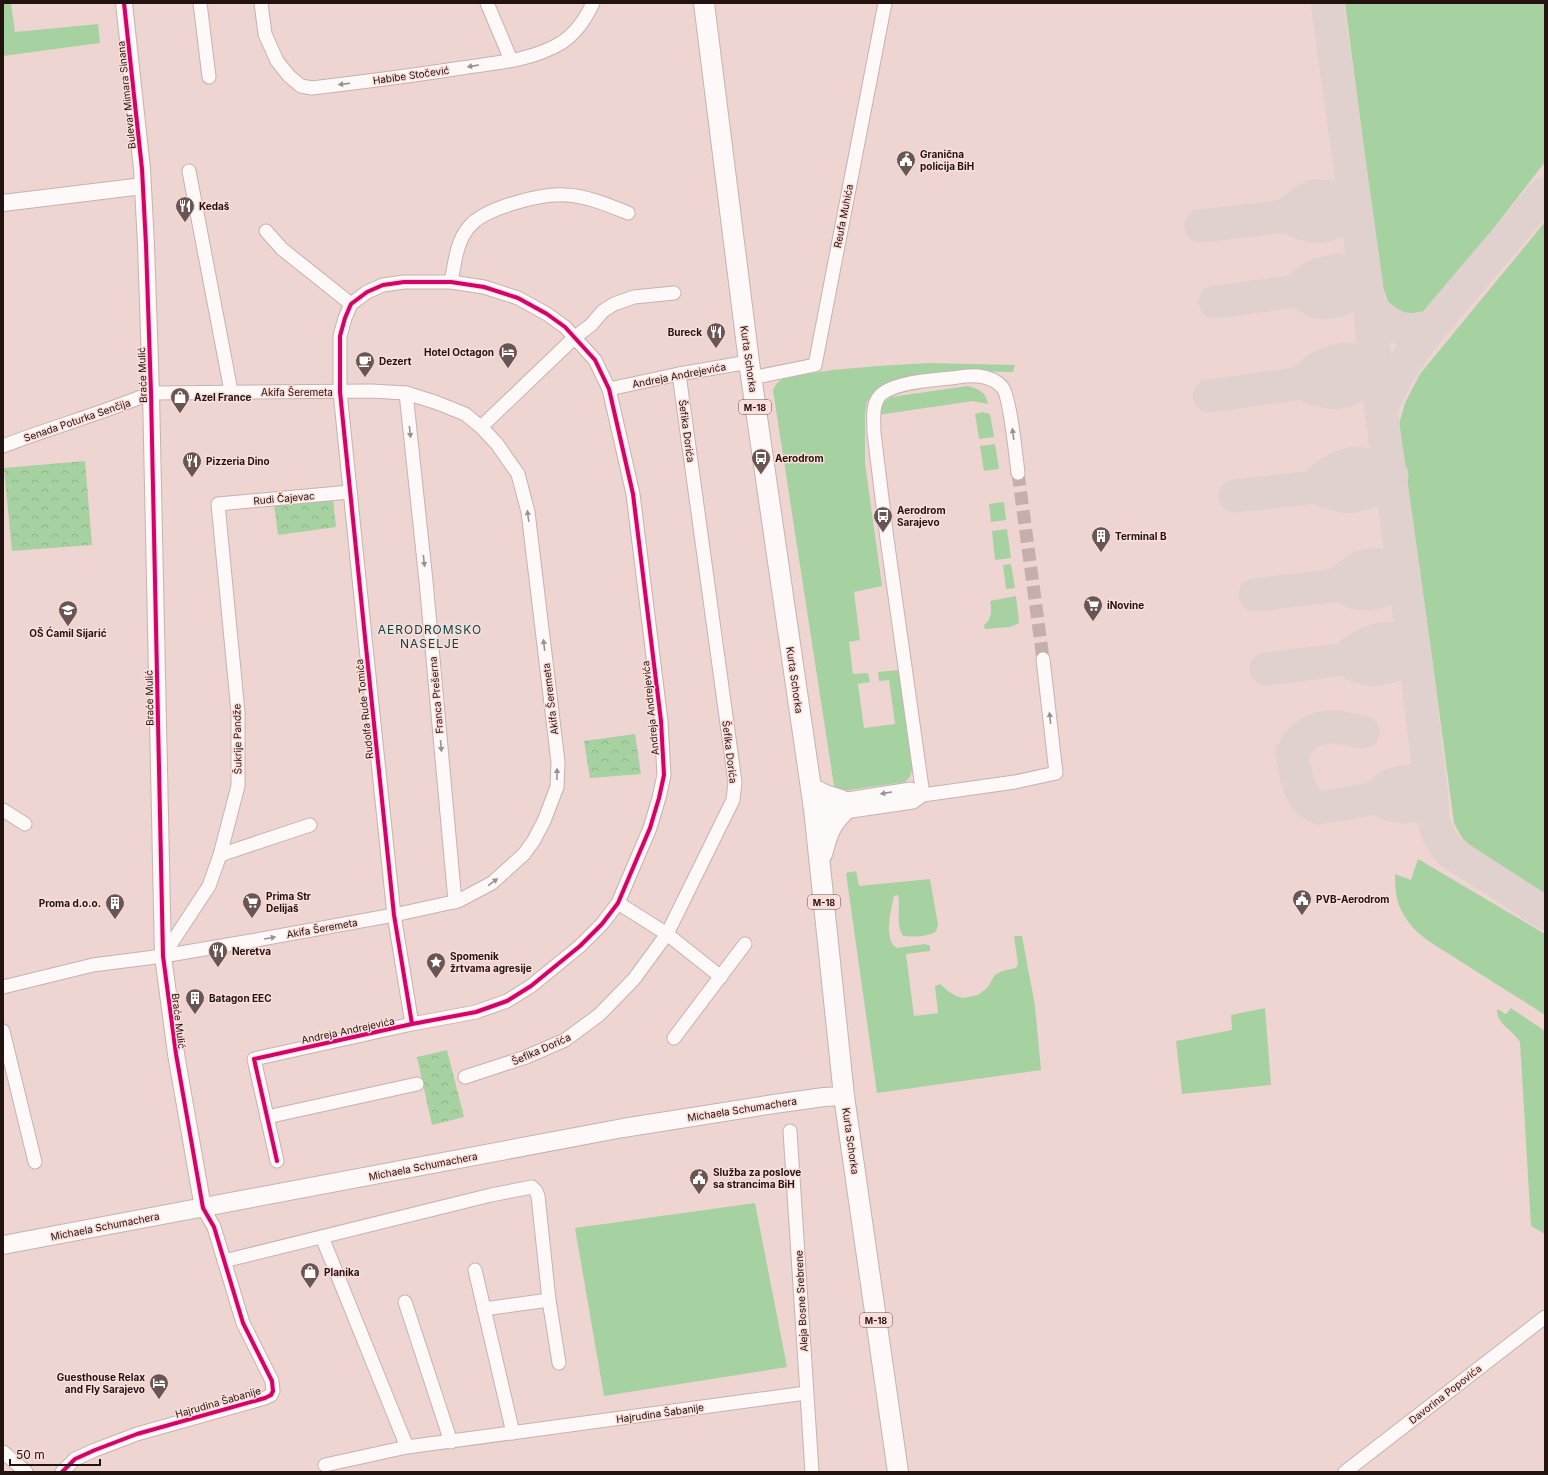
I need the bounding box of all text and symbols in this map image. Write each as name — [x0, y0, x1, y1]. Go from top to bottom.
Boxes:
street label: Bulevar Mimara Sinana — [114, 41, 138, 149]
one-way arrow — [467, 63, 479, 69]
street label: Habibe Stočević — [372, 64, 450, 86]
one-way arrow — [338, 81, 350, 87]
place label: Granična policija BiH — [920, 148, 974, 172]
public building icon: Granična policija BiH — [895, 149, 917, 177]
street label: Reufa Muhića — [831, 183, 855, 249]
restaurant icon: Kedaš — [174, 195, 196, 223]
place label: Kedaš — [199, 200, 230, 212]
restaurant icon: Bureck — [705, 321, 727, 349]
street label: Kurta Schorka — [738, 325, 760, 393]
place label: Bureck — [668, 326, 702, 338]
hotel icon: Hotel Octagon — [497, 341, 519, 369]
place label: Hotel Octagon — [424, 346, 494, 359]
street label: Braće Mulić — [135, 347, 149, 403]
cafe icon: Dezert — [354, 350, 376, 378]
place label: Dezert — [379, 355, 412, 367]
street label: Andreja Andrejevića — [631, 360, 727, 390]
shop icon: Azel France — [169, 386, 191, 414]
street label: Akifa Šeremeta — [261, 386, 333, 398]
place label: Azel France — [194, 391, 252, 403]
street label: Senada Poturka Senčija — [22, 396, 132, 444]
street label: Šefika Dorića — [677, 399, 697, 463]
road number: M-18 — [739, 400, 771, 414]
one-way arrow — [407, 426, 413, 438]
one-way arrow — [1010, 428, 1016, 440]
bus stop icon: Aerodrom — [750, 447, 772, 475]
restaurant icon: Pizzeria Dino — [181, 450, 203, 478]
place label: Aerodrom — [775, 452, 824, 464]
place label: Pizzeria Dino — [206, 455, 270, 467]
street label: Rudi Čajevac — [253, 489, 315, 507]
place label: Aerodrom Sarajevo — [897, 504, 946, 528]
bus stop icon: Aerodrom Sarajevo — [872, 505, 894, 533]
one-way arrow — [525, 510, 531, 522]
building icon: Terminal B — [1090, 525, 1112, 553]
place label: Terminal B — [1115, 530, 1167, 542]
one-way arrow — [421, 555, 427, 567]
supermarket icon: iNovine — [1082, 594, 1104, 622]
school or university icon: OŠ Ćamil Sijarić — [57, 599, 79, 627]
place label: iNovine — [1107, 599, 1144, 611]
district label: AERODROMSKO NASELJE — [378, 622, 482, 651]
place label: OŠ Ćamil Sijarić — [29, 626, 107, 639]
one-way arrow — [541, 639, 547, 651]
street label: Kurta Schorka — [784, 646, 806, 714]
street label: Franca Prešerna — [427, 656, 445, 734]
street label: Rudolfa Rude Tomića — [353, 659, 375, 759]
street label: Andreja Andrejevića — [639, 660, 661, 756]
street label: Akifa Šeremeta — [540, 663, 560, 735]
street label: Braće Mulić — [143, 670, 155, 726]
street label: Šukrije Pandže — [230, 704, 244, 774]
one-way arrow — [1046, 712, 1053, 724]
street label: Šefika Dorića — [720, 720, 740, 784]
one-way arrow — [438, 740, 444, 753]
one-way arrow — [554, 767, 560, 780]
one-way arrow — [879, 790, 892, 796]
one-way arrow — [487, 878, 498, 886]
public building icon: PVB-Aerodrom — [1291, 888, 1313, 916]
place label: Prima Str Delijaš — [266, 890, 311, 914]
supermarket icon: Prima Str Delijaš — [241, 891, 263, 919]
building icon: Proma d.o.o. — [104, 892, 126, 920]
place label: PVB-Aerodrom — [1316, 893, 1389, 905]
road number: M-18 — [808, 895, 840, 909]
place label: Proma d.o.o. — [39, 897, 101, 909]
street label: Akifa Šeremeta — [286, 916, 358, 940]
one-way arrow — [264, 934, 276, 940]
restaurant icon: Neretva — [207, 940, 229, 968]
place label: Neretva — [232, 945, 271, 957]
place label: Spomenik žrtvama agresije — [450, 950, 532, 975]
place icon: Spomenik žrtvama agresije — [425, 951, 447, 979]
building icon: Batagon EEC — [184, 987, 206, 1015]
place label: Batagon EEC — [209, 992, 272, 1005]
street label: Braće Mulić — [170, 993, 188, 1050]
street label: Andreja Andrejevića — [300, 1014, 396, 1046]
street label: Šefika Dorića — [510, 1031, 572, 1067]
street label: Michaela Schumachera — [686, 1094, 798, 1124]
street label: Kurta Schorka — [840, 1107, 862, 1175]
street label: Michaela Schumachera — [368, 1150, 478, 1182]
place label: Služba za poslove sa strancima BiH — [713, 1166, 801, 1190]
public building icon: Služba za poslove sa strancima BiH — [688, 1167, 710, 1195]
street label: Michaela Schumachera — [50, 1210, 160, 1242]
street label: Aleja Bosne Srebrene — [792, 1250, 810, 1352]
shop icon: Planika — [299, 1261, 321, 1289]
place label: Planika — [324, 1266, 360, 1278]
road number: M-18 — [860, 1313, 892, 1327]
street label: Davorina Popovića — [1406, 1362, 1484, 1426]
place label: Guesthouse Relax and Fly Sarajevo — [57, 1371, 145, 1396]
hotel icon: Guesthouse Relax and Fly Sarajevo — [148, 1372, 170, 1400]
street label: Hajrudina Šabanije — [174, 1384, 262, 1420]
street label: Hajrudina Šabanije — [615, 1401, 705, 1425]
scale bar — [10, 1441, 100, 1467]
text: 50 m — [16, 1447, 45, 1462]

